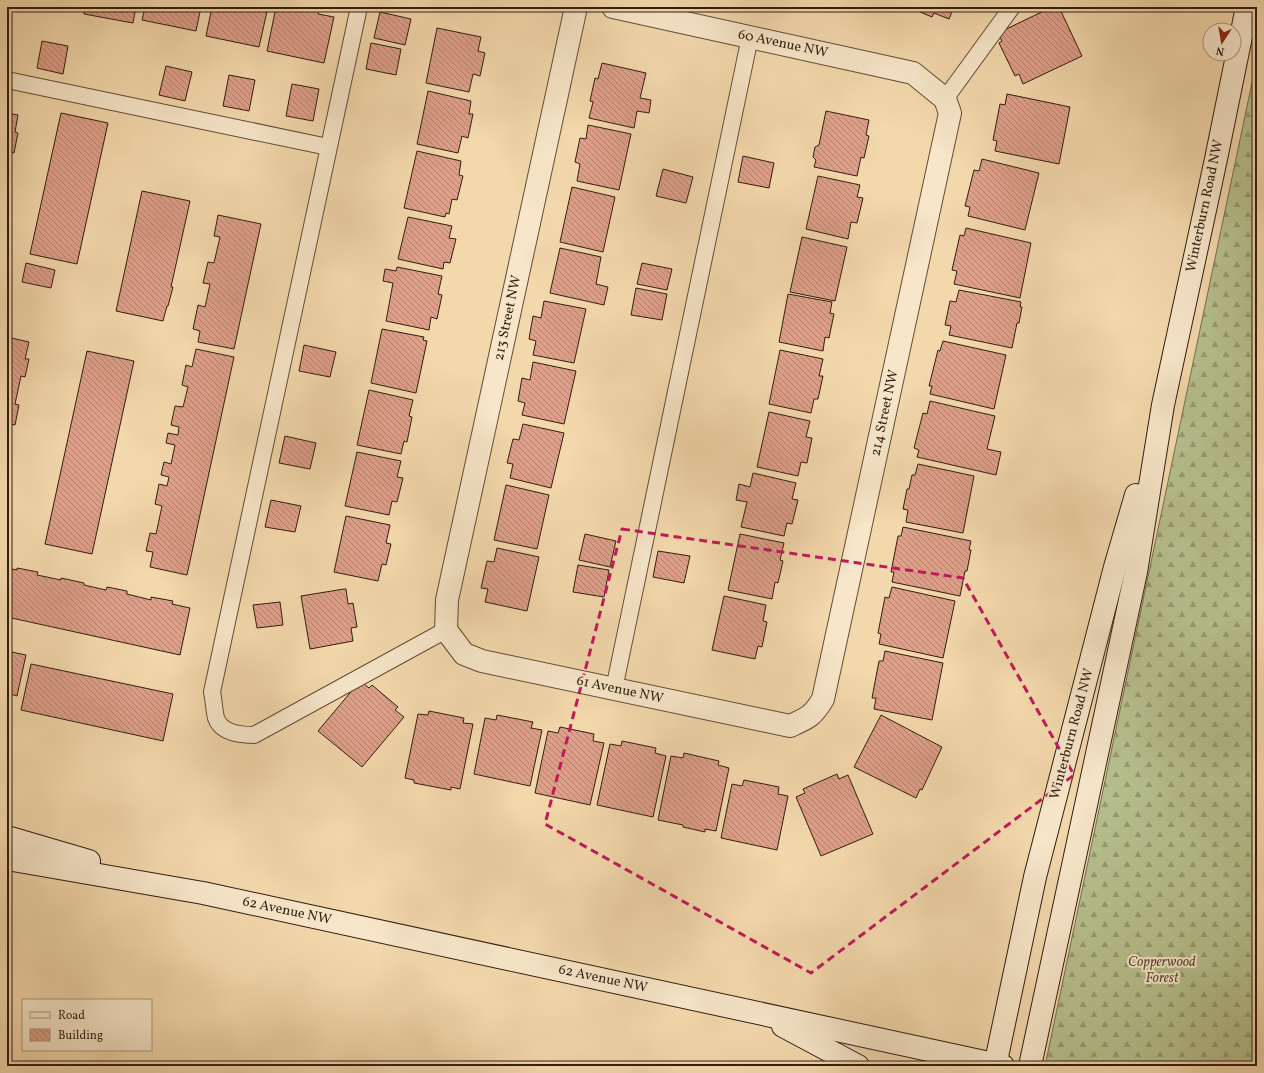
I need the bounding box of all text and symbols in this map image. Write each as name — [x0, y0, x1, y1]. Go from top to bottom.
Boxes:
north arrow — [1202, 22, 1242, 62]
street label: 60 Avenue NW — [736, 25, 830, 63]
text: N — [1215, 42, 1226, 58]
street label: Winterburn Road NW — [1182, 138, 1228, 274]
street label: 213 Street NW — [490, 274, 526, 362]
street label: 214 Street NW — [867, 368, 903, 458]
street label: Winterburn Road NW — [1045, 666, 1099, 802]
street label: 61 Avenue NW — [575, 672, 665, 708]
street label: 62 Avenue NW — [241, 892, 333, 930]
park label: Copperwood Forest — [1128, 953, 1196, 988]
street label: 62 Avenue NW — [557, 960, 649, 998]
legend — [22, 999, 152, 1051]
text: Road — [58, 1008, 85, 1024]
text: Building — [58, 1028, 103, 1044]

